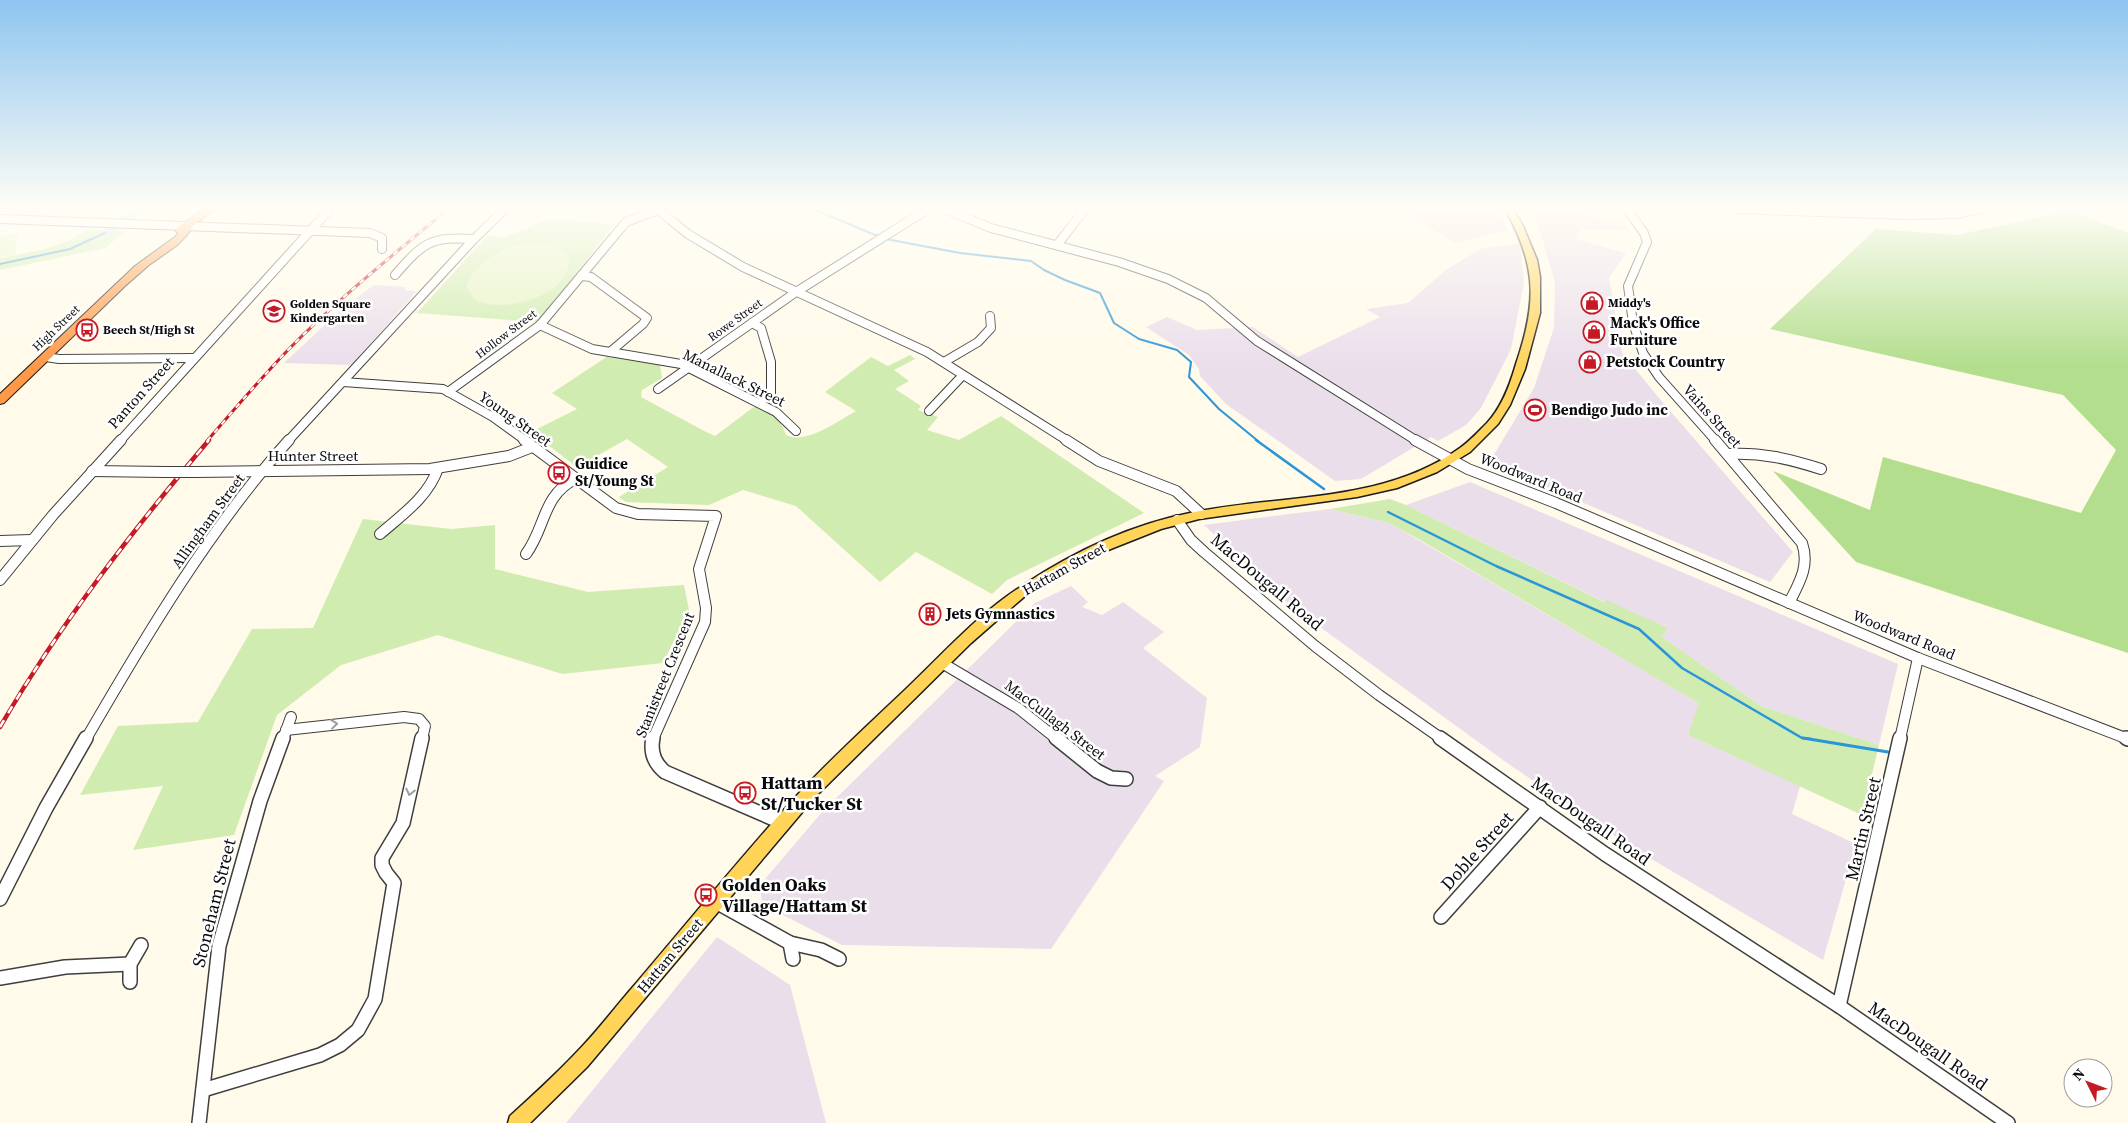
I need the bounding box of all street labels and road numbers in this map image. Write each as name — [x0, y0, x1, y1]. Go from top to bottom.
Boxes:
street label: Rowe Street — [705, 295, 765, 345]
street label: High Street — [29, 301, 83, 355]
street label: Hollow Street — [472, 306, 540, 362]
street label: Manallack Street — [679, 344, 789, 411]
street label: Panton Street — [103, 352, 179, 433]
street label: Vains Street — [1678, 379, 1747, 452]
street label: Young Street — [475, 386, 556, 451]
street label: Hunter Street — [268, 445, 358, 466]
street label: Woodward Road — [1477, 447, 1586, 508]
street label: Allingham Street — [166, 469, 249, 572]
street label: MacDougall Road — [1206, 527, 1329, 636]
street label: Hattam Street — [1018, 537, 1109, 600]
street label: Woodward Road — [1850, 604, 1959, 665]
street label: Stanistreet Crescent — [630, 609, 699, 741]
street label: MacCullagh Street — [1000, 675, 1110, 765]
street label: MacDougall Road — [1527, 770, 1656, 871]
street label: Martin Street — [1838, 774, 1887, 883]
street label: Doble Street — [1435, 806, 1519, 895]
street label: Stoneham Street — [185, 836, 242, 970]
street label: Hattam Street — [632, 913, 707, 998]
street label: MacDougall Road — [1864, 995, 1993, 1096]

